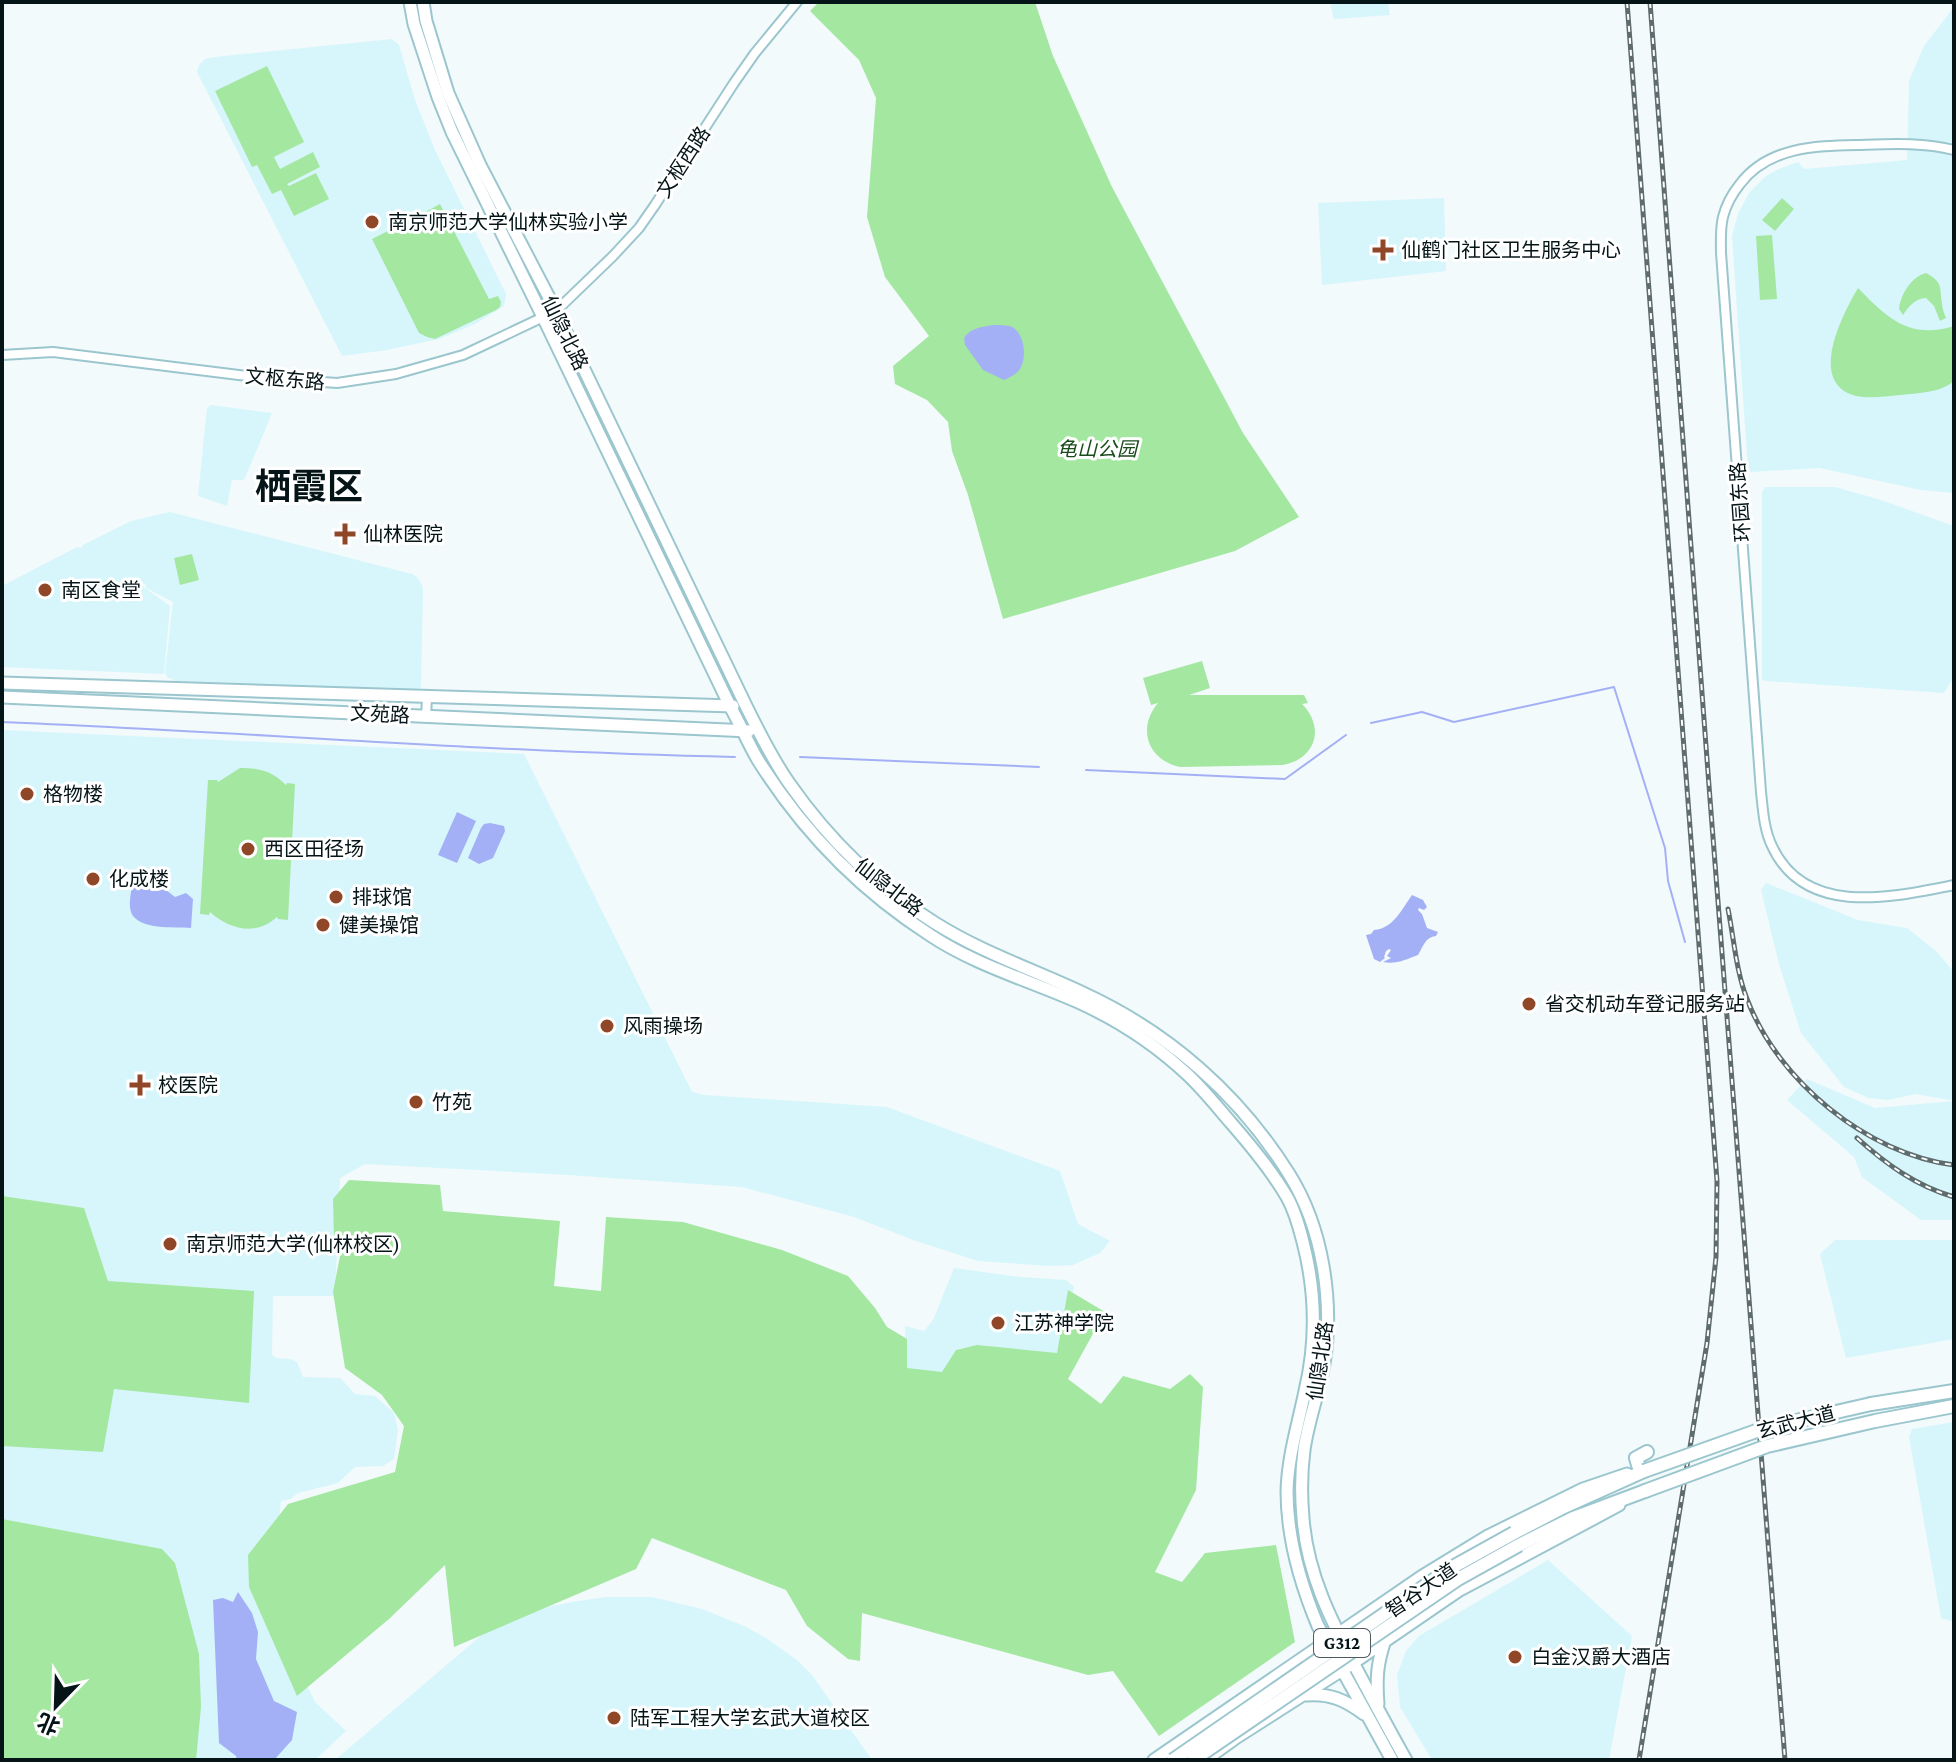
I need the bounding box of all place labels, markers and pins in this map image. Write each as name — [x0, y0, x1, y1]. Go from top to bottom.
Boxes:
place label: 南京师范大学仙林实验小学 — [388, 211, 628, 233]
marker: 南京师范大学仙林实验小学 — [363, 213, 381, 231]
marker: 仙鹤门社区卫生服务中心 — [1372, 239, 1394, 261]
place label: 仙鹤门社区卫生服务中心 — [1401, 239, 1621, 261]
marker: 仙林医院 — [334, 523, 356, 545]
place label: 仙林医院 — [363, 523, 443, 545]
place label: 南区食堂 — [61, 579, 141, 601]
marker: 南区食堂 — [36, 581, 54, 599]
place label: 格物楼 — [43, 783, 103, 805]
marker: 格物楼 — [18, 785, 36, 803]
place label: 西区田径场 — [264, 838, 364, 860]
marker: 西区田径场 — [239, 840, 257, 858]
place label: 化成楼 — [109, 868, 169, 890]
marker: 化成楼 — [84, 870, 102, 888]
place label: 排球馆 — [352, 886, 412, 908]
marker: 排球馆 — [327, 888, 345, 906]
place label: 健美操馆 — [339, 914, 419, 936]
marker: 健美操馆 — [314, 916, 332, 934]
place label: 省交机动车登记服务站 — [1545, 993, 1745, 1015]
marker: 省交机动车登记服务站 — [1520, 995, 1538, 1013]
place label: 风雨操场 — [623, 1015, 703, 1037]
marker: 风雨操场 — [598, 1017, 616, 1035]
marker: 校医院 — [129, 1074, 151, 1096]
place label: 校医院 — [158, 1074, 218, 1096]
place label: 竹苑 — [432, 1091, 472, 1113]
marker: 竹苑 — [407, 1093, 425, 1111]
place label: 南京师范大学(仙林校区) — [186, 1233, 400, 1256]
marker: 南京师范大学(仙林校区) — [161, 1235, 179, 1253]
place label: 江苏神学院 — [1014, 1312, 1114, 1334]
marker: 江苏神学院 — [989, 1314, 1007, 1332]
place label: 白金汉爵大酒店 — [1531, 1646, 1671, 1668]
marker: 白金汉爵大酒店 — [1506, 1648, 1524, 1666]
place label: 陆军工程大学玄武大道校区 — [630, 1707, 870, 1729]
marker: 陆军工程大学玄武大道校区 — [605, 1709, 623, 1727]

